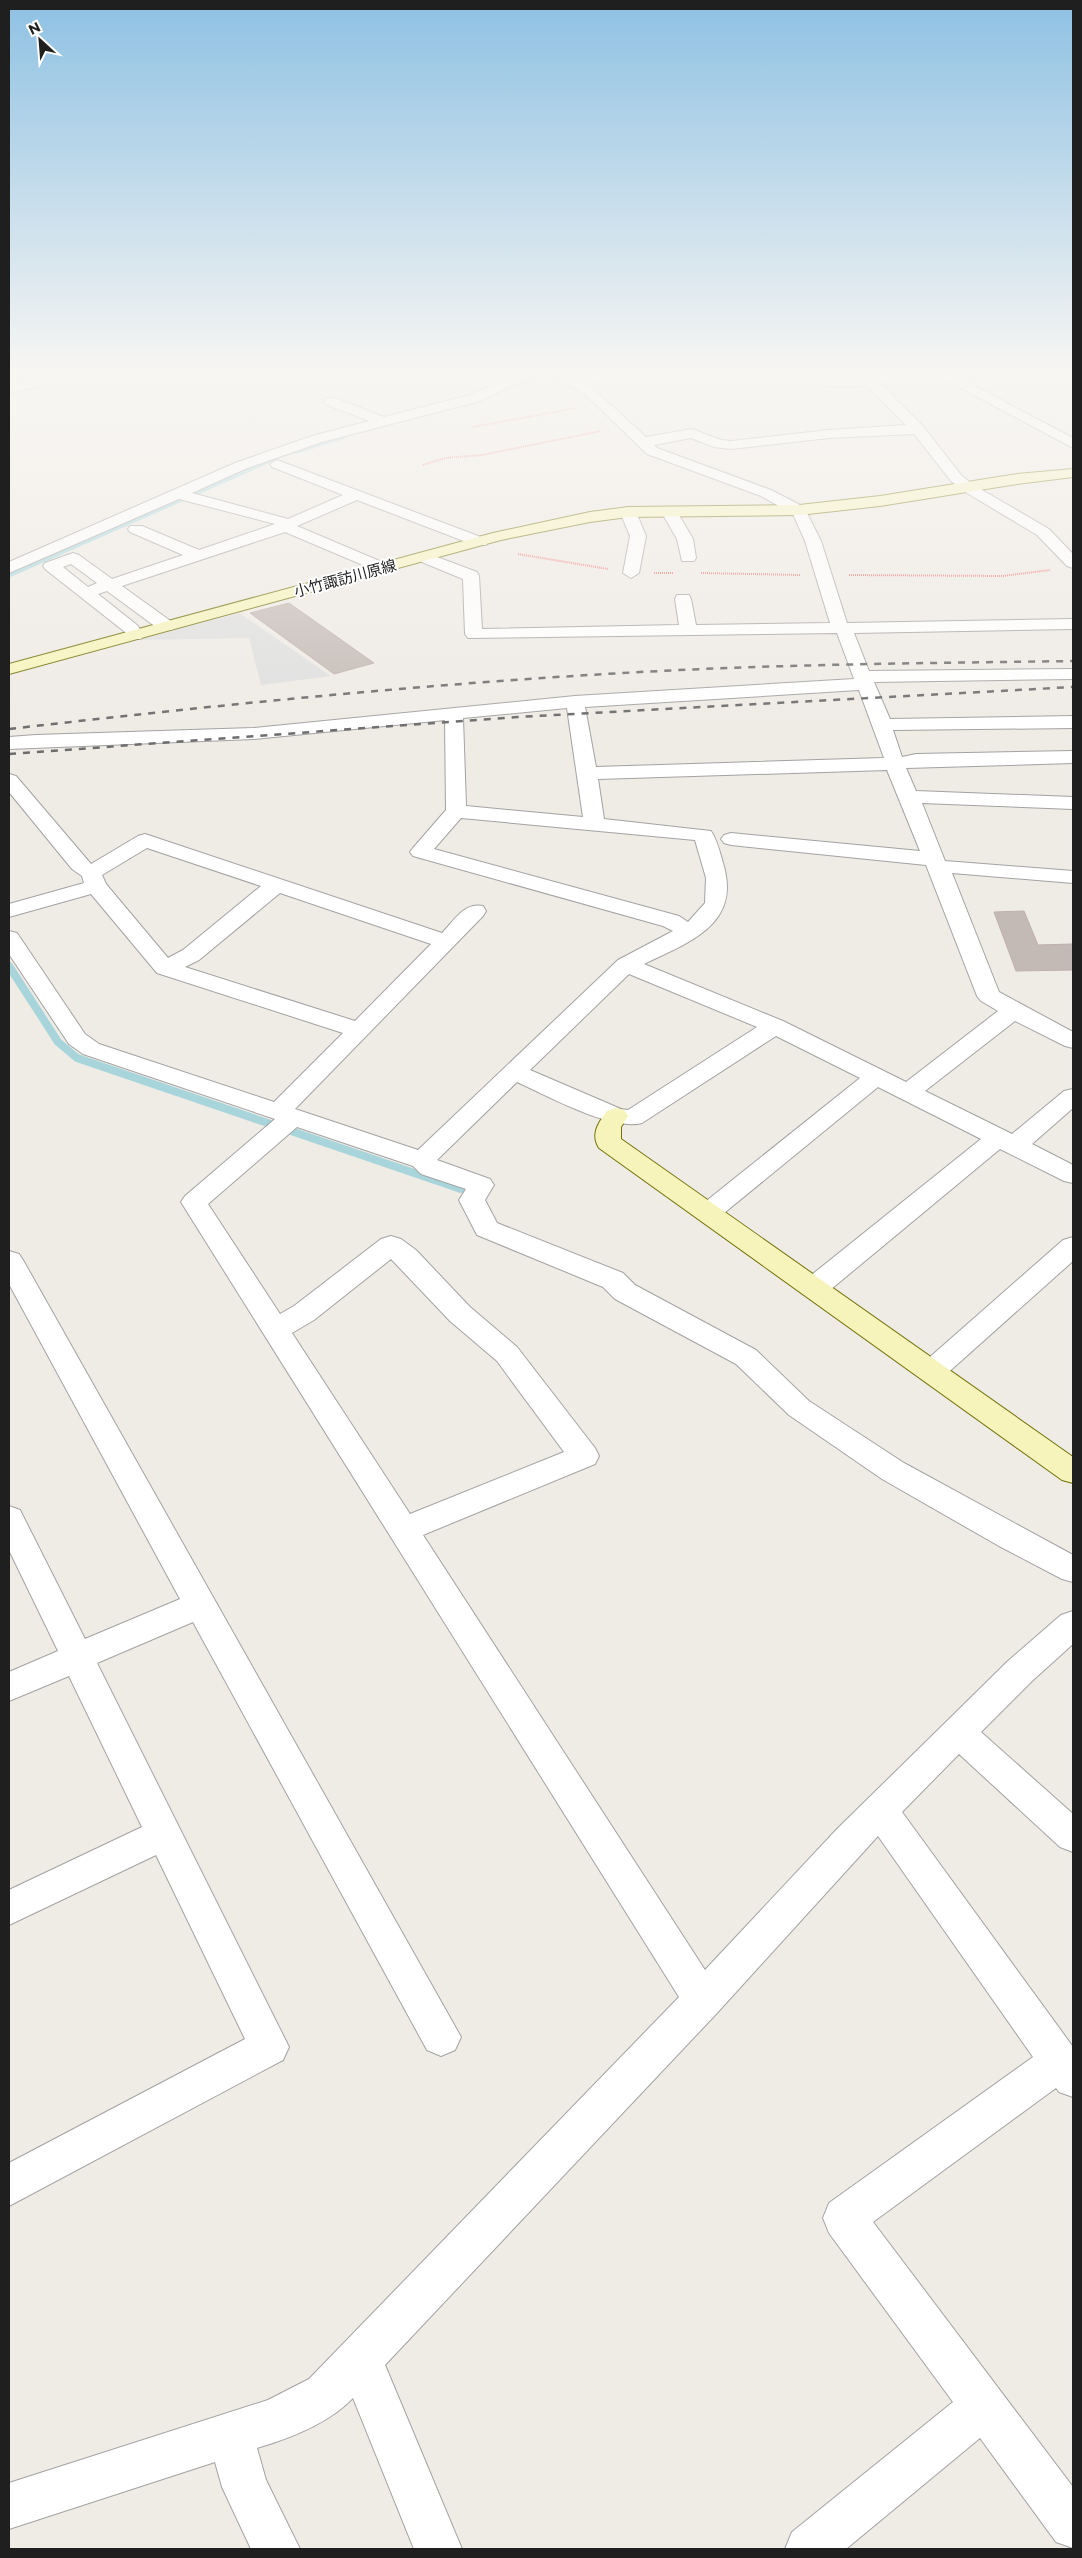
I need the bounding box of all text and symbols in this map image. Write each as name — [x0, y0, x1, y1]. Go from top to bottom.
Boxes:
north arrow — [15, 15, 65, 65]
text: N — [25, 18, 43, 39]
street label: 小竹諏訪川原線 — [292, 555, 398, 601]

